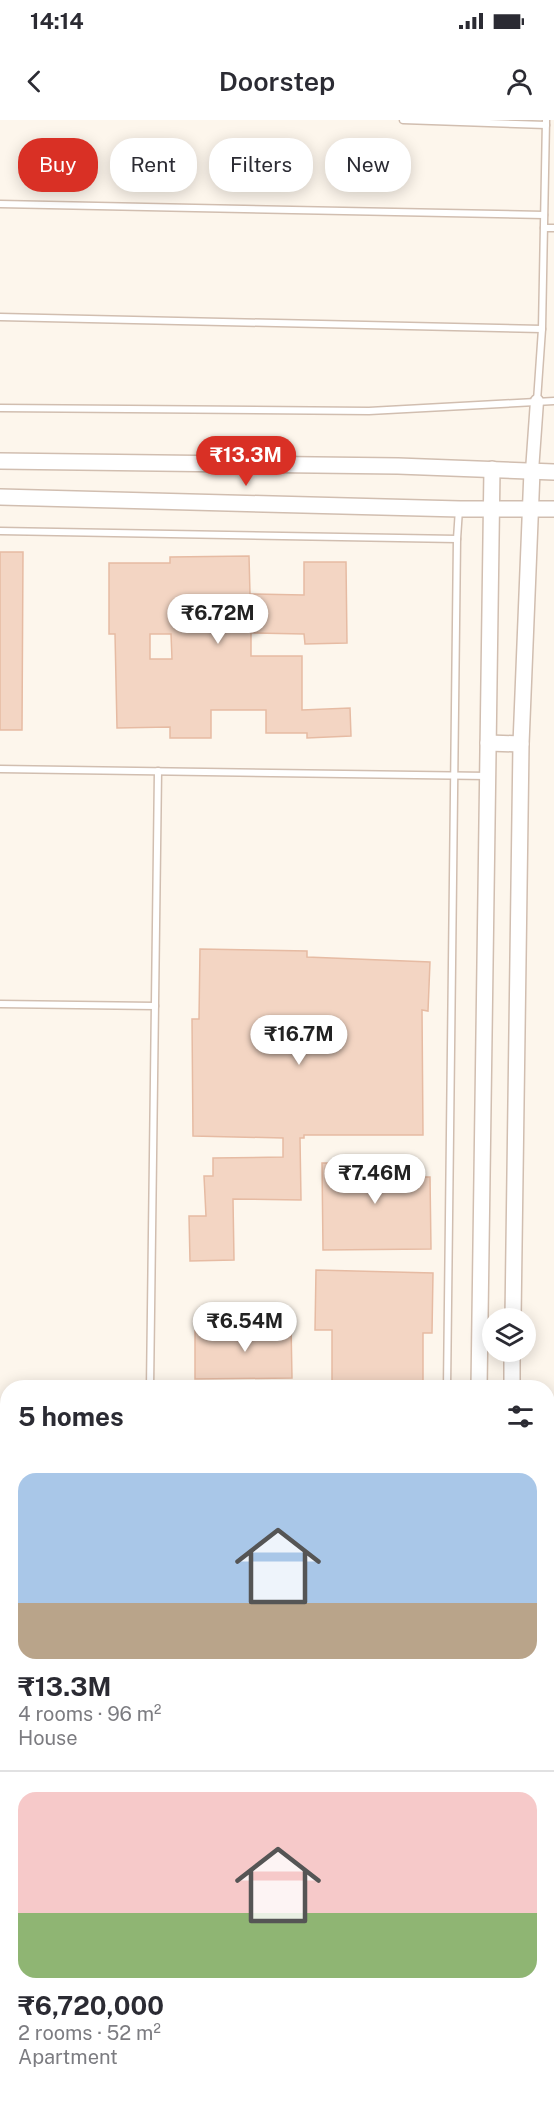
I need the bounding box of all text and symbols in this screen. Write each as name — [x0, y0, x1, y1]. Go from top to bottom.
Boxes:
text: 14:14 — [30, 8, 84, 34]
icon: back — [18, 65, 51, 98]
text: Doorstep — [219, 65, 335, 97]
icon: person — [503, 65, 536, 98]
chip: Buy — [18, 138, 98, 192]
chip: Rent — [110, 138, 197, 192]
chip: Filters — [209, 138, 313, 192]
chip: New — [325, 138, 411, 192]
pin: ₹13.3M — [197, 436, 295, 487]
text: ₹13.3M — [210, 443, 282, 467]
pin: ₹6.72M — [169, 594, 267, 645]
text: ₹6.72M — [181, 601, 255, 625]
pin: ₹16.7M — [250, 1015, 348, 1066]
text: ₹16.7M — [264, 1022, 334, 1046]
pin: ₹7.46M — [326, 1154, 424, 1205]
text: ₹7.46M — [338, 1161, 412, 1185]
pin: ₹6.54M — [196, 1302, 294, 1353]
map controls — [482, 1308, 536, 1362]
button: layers — [482, 1308, 536, 1362]
text: ₹6.54M — [207, 1309, 283, 1333]
icon: filters — [504, 1400, 537, 1433]
text: 5 homes — [18, 1401, 124, 1432]
icon: home — [224, 1512, 332, 1620]
text: ₹13.3M — [18, 1671, 111, 1702]
text: 4 rooms · 96 m² — [18, 1702, 161, 1726]
text: House — [18, 1726, 78, 1750]
icon: home — [224, 1831, 332, 1939]
text: ₹6,720,000 — [18, 1990, 164, 2021]
text: 2 rooms · 52 m² — [18, 2021, 161, 2045]
text: Apartment — [18, 2045, 118, 2069]

